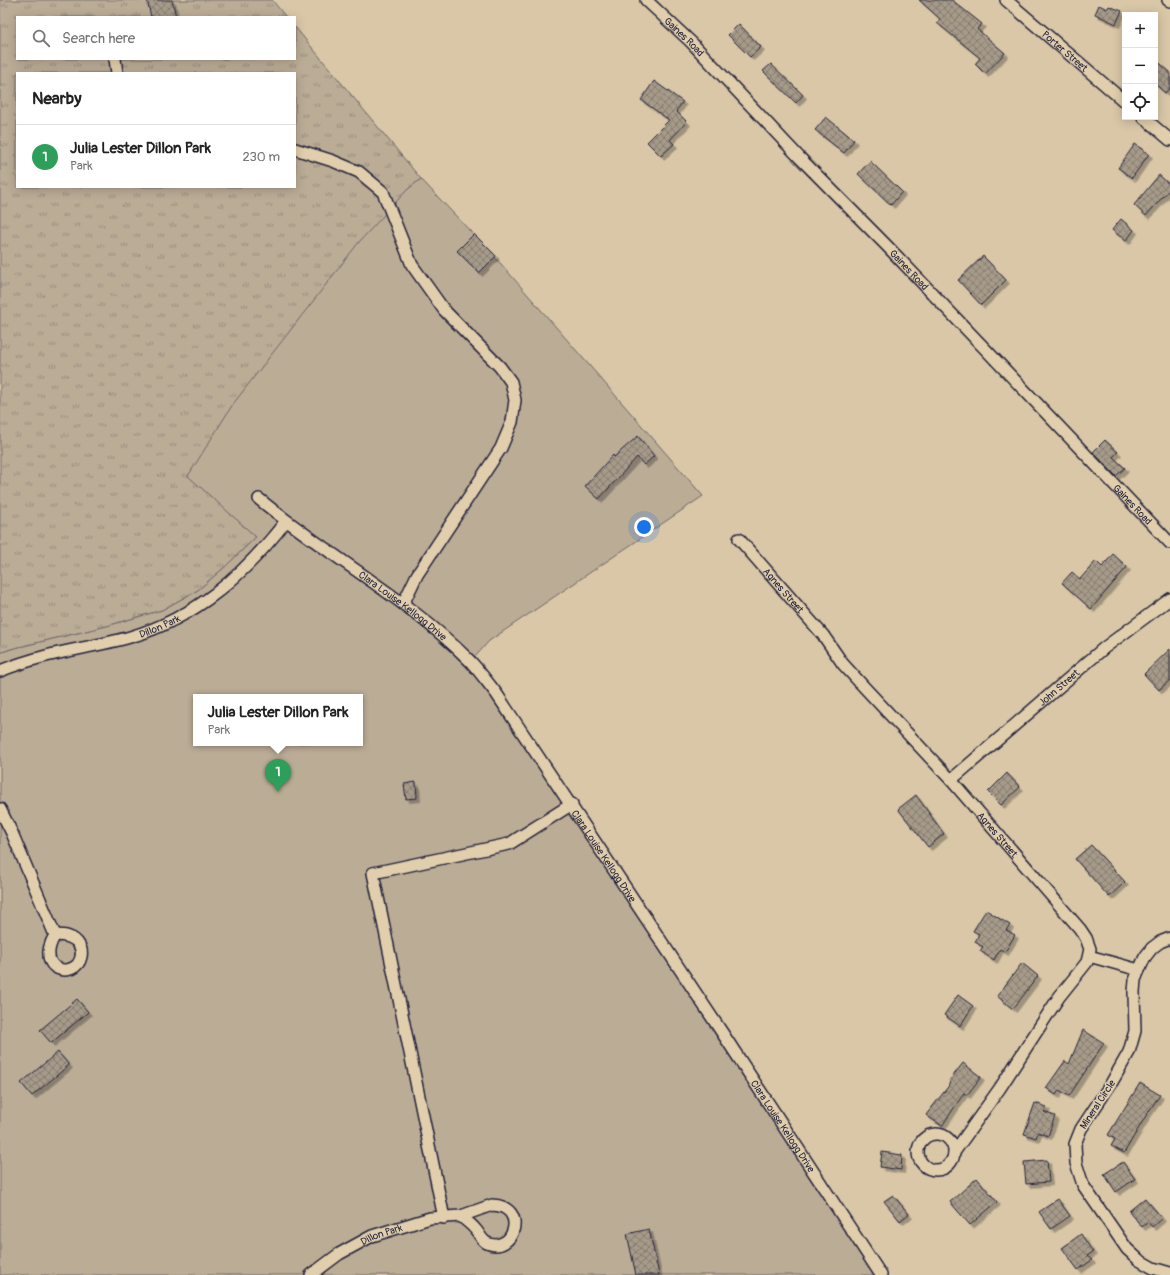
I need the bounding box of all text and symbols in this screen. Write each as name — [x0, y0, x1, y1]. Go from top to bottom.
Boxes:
map controls — [1122, 12, 1158, 120]
button: + — [1122, 12, 1158, 48]
street label: Gaines Road — [661, 15, 706, 59]
search box — [16, 16, 296, 60]
icon: search — [30, 27, 52, 49]
text: Search here — [62, 29, 135, 48]
street label: Porter Street — [1039, 29, 1091, 75]
button: − — [1122, 48, 1158, 84]
button: locate — [1122, 84, 1158, 120]
text: Nearby — [32, 88, 81, 109]
text: Julia Lester Dillon Park — [70, 139, 211, 158]
text: 1 — [42, 149, 48, 165]
text: 230 m — [243, 149, 280, 165]
text: Park — [70, 158, 93, 174]
street label: Gaines Road — [887, 248, 931, 293]
street label: Gaines Road — [1110, 482, 1154, 527]
your location — [634, 517, 654, 537]
street label: Agnes Street — [760, 566, 807, 617]
street label: Clara Louise Kellogg Drive — [356, 569, 449, 643]
street label: Dillon Park — [138, 612, 183, 641]
street label: John Street — [1036, 667, 1083, 709]
popup — [193, 694, 363, 746]
text: Julia Lester Dillon Park — [208, 703, 348, 722]
text: Park — [208, 722, 230, 738]
pin: 1 — [265, 759, 291, 792]
street label: Clara Louise Kellogg Drive — [569, 808, 638, 905]
street label: Agnes Street — [974, 810, 1021, 861]
street label: Clara Louise Kellogg Drive — [748, 1078, 817, 1175]
street label: Mineral Circle — [1078, 1078, 1118, 1131]
street label: Dillon Park — [359, 1222, 405, 1248]

